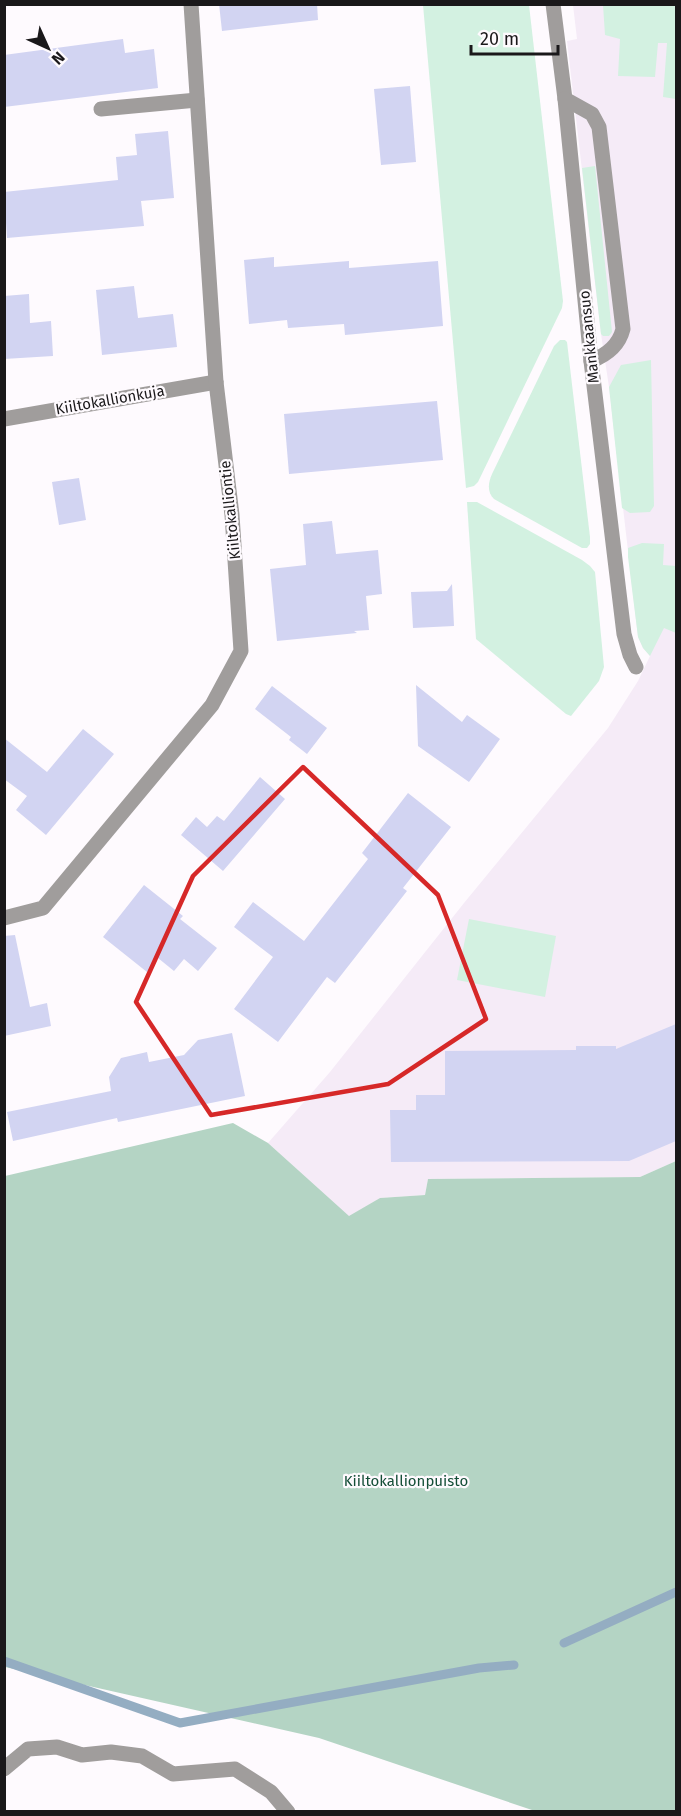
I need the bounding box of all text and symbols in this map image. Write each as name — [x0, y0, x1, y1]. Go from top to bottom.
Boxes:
north arrow — [18, 18, 78, 78]
scale bar — [471, 18, 558, 56]
text: 20 m — [480, 28, 519, 50]
text: N — [48, 48, 69, 69]
street label: Mankkaansuo — [575, 290, 603, 384]
street label: Kiiltokallionkuja — [54, 382, 166, 418]
street label: Kiiltokalliontie — [216, 460, 244, 560]
park label: Kiiltokallionpuisto — [344, 1472, 468, 1490]

